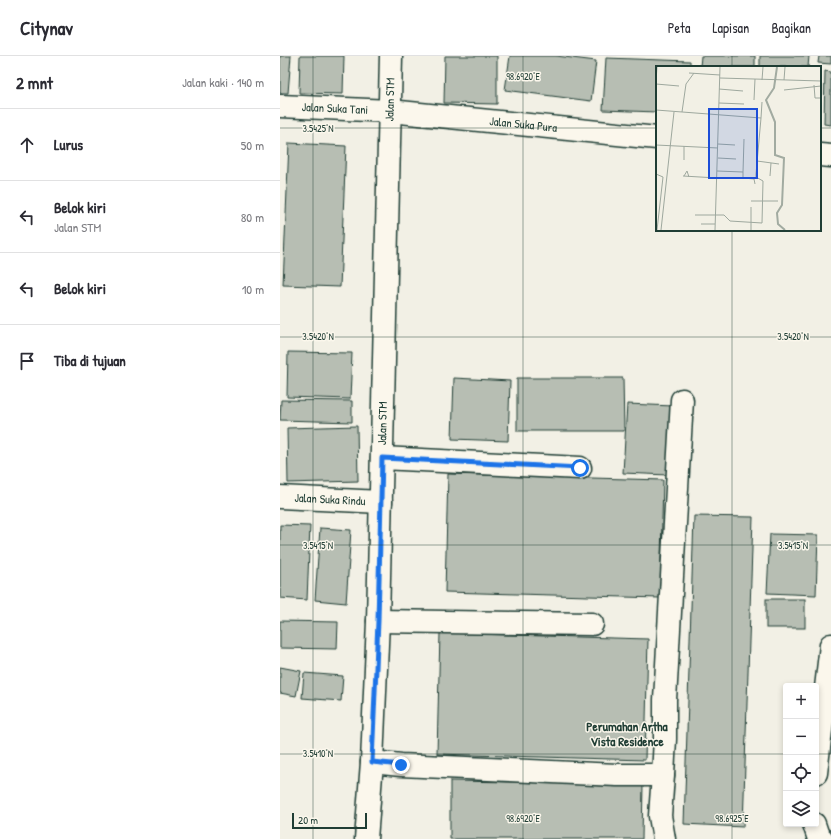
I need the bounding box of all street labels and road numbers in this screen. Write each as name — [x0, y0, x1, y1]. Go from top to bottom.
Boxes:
street label: Jalan STM — [381, 78, 398, 121]
street label: Jalan Suka Tani — [301, 98, 369, 118]
street label: Jalan Suka Pura — [489, 112, 558, 136]
street label: Jalan STM — [373, 401, 391, 445]
street label: Jalan Suka Rindu — [294, 489, 366, 509]

